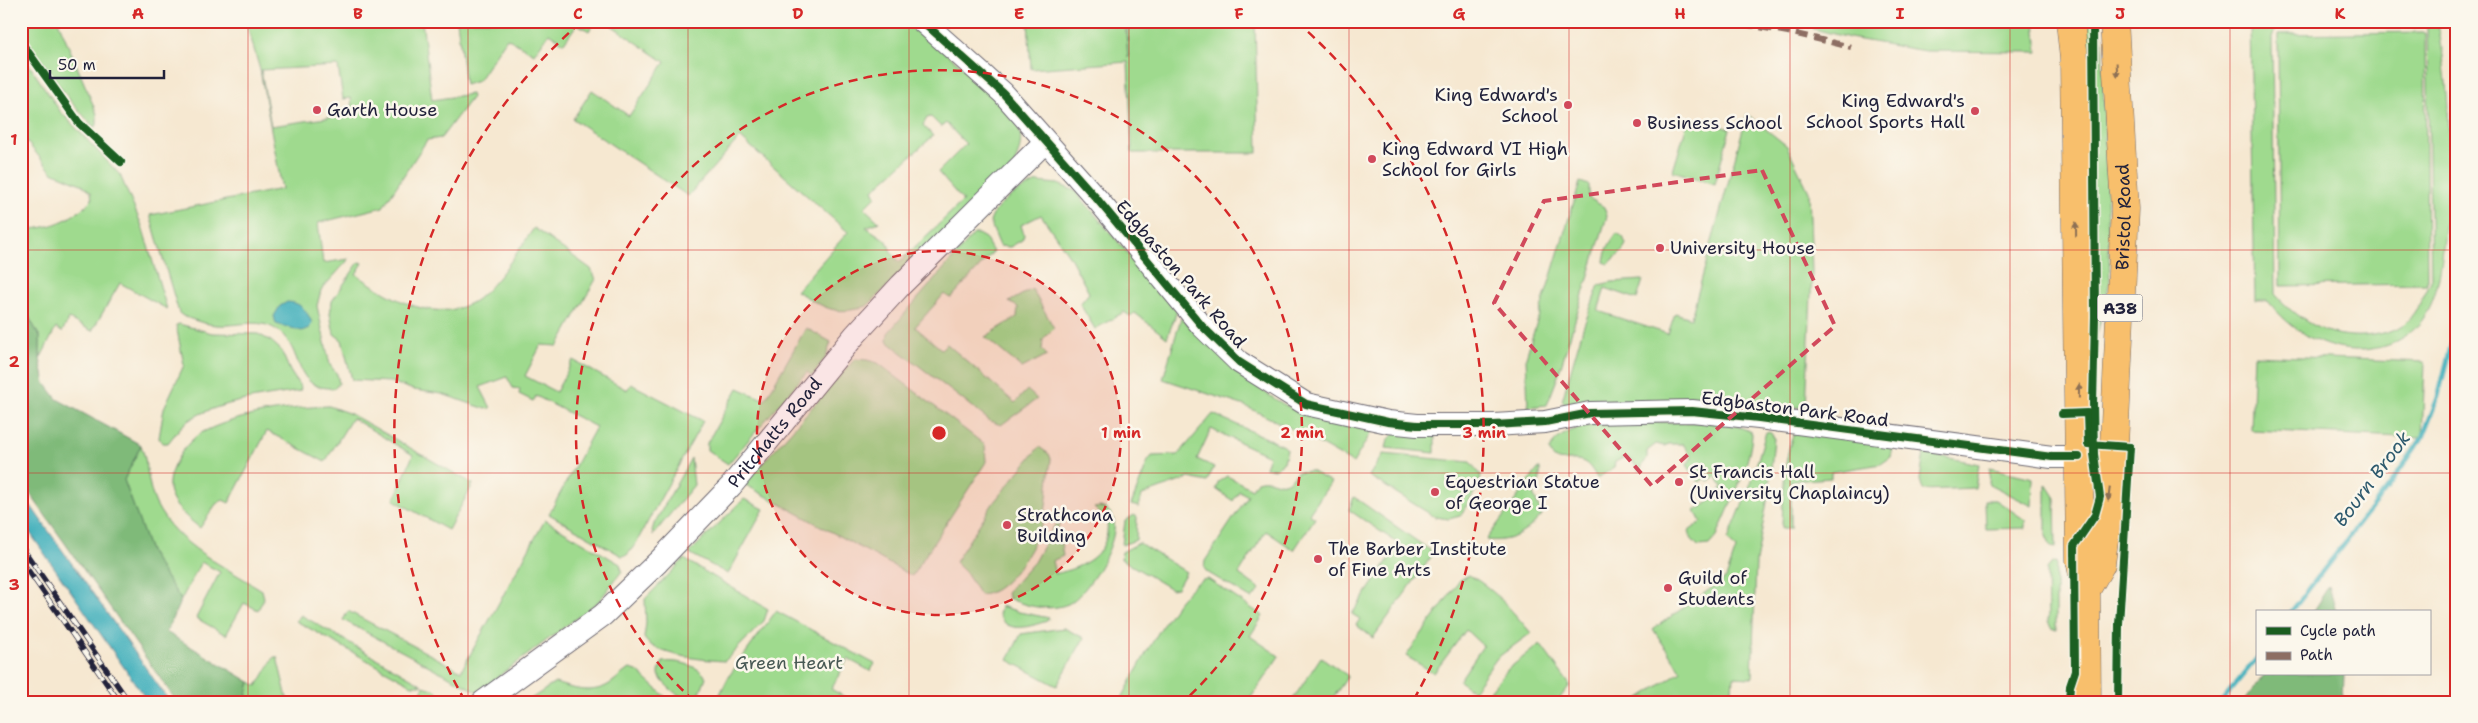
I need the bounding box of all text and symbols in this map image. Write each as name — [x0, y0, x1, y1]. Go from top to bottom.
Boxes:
text: A — [132, 3, 144, 24]
text: B — [353, 3, 363, 24]
text: C — [573, 3, 583, 24]
text: D — [792, 3, 804, 24]
text: E — [1014, 3, 1024, 24]
text: F — [1234, 3, 1244, 24]
text: G — [1453, 3, 1466, 24]
text: H — [1674, 3, 1686, 24]
text: I — [1896, 3, 1905, 24]
text: J — [2115, 3, 2125, 24]
text: K — [2335, 3, 2346, 24]
scale bar — [50, 48, 164, 80]
text: 50 m — [58, 55, 96, 75]
one-way arrow — [2114, 62, 2122, 78]
place label: King Edward's School — [1435, 83, 1559, 128]
place label: King Edward's School Sports Hall — [1806, 89, 1966, 134]
place label: Garth House — [327, 98, 437, 122]
marker: King Edward's School — [1562, 99, 1574, 111]
marker: Garth House — [311, 104, 323, 116]
marker: King Edward's School Sports Hall — [1969, 105, 1981, 117]
place label: Business School — [1647, 111, 1783, 135]
marker: Business School — [1631, 117, 1643, 129]
text: 1 — [10, 129, 18, 150]
place label: King Edward VI High School for Girls — [1382, 137, 1568, 182]
marker: King Edward VI High School for Girls — [1366, 153, 1378, 165]
street label: Bristol Road — [2110, 163, 2137, 271]
street label: Edgbaston Park Road — [1110, 195, 1252, 353]
one-way arrow — [2072, 220, 2080, 236]
place label: University House — [1670, 236, 1815, 260]
marker: University House — [1654, 242, 1666, 254]
road number: A38 — [2098, 294, 2142, 322]
text: 2 — [8, 351, 20, 372]
street label: Pritchatts Road — [722, 372, 827, 493]
one-way arrow — [2075, 383, 2083, 399]
street label: Edgbaston Park Road — [1700, 386, 1890, 432]
text: 1 min — [1101, 423, 1141, 443]
text: 2 min — [1280, 423, 1324, 443]
text: 3 min — [1462, 423, 1506, 443]
centre of rings — [930, 424, 948, 442]
water label: Bourn Brook — [2328, 426, 2416, 532]
place label: St Francis Hall (University Chaplaincy) — [1689, 460, 1890, 505]
place label: Equestrian Statue of George I — [1445, 470, 1600, 515]
marker: St Francis Hall (University Chaplaincy) — [1673, 476, 1685, 488]
marker: Equestrian Statue of George I — [1429, 486, 1441, 498]
one-way arrow — [2105, 486, 2113, 502]
place label: Strathcona Building — [1017, 503, 1113, 548]
marker: Strathcona Building — [1001, 519, 1013, 531]
place label: The Barber Institute of Fine Arts — [1328, 537, 1507, 582]
marker: The Barber Institute of Fine Arts — [1312, 553, 1324, 565]
place label: Guild of Students — [1678, 566, 1755, 611]
text: 3 — [8, 574, 20, 595]
marker: Guild of Students — [1662, 582, 1674, 594]
legend — [2256, 610, 2430, 676]
text: Cycle path — [2300, 621, 2376, 641]
text: Path — [2300, 645, 2333, 665]
park label: Green Heart — [735, 651, 843, 675]

